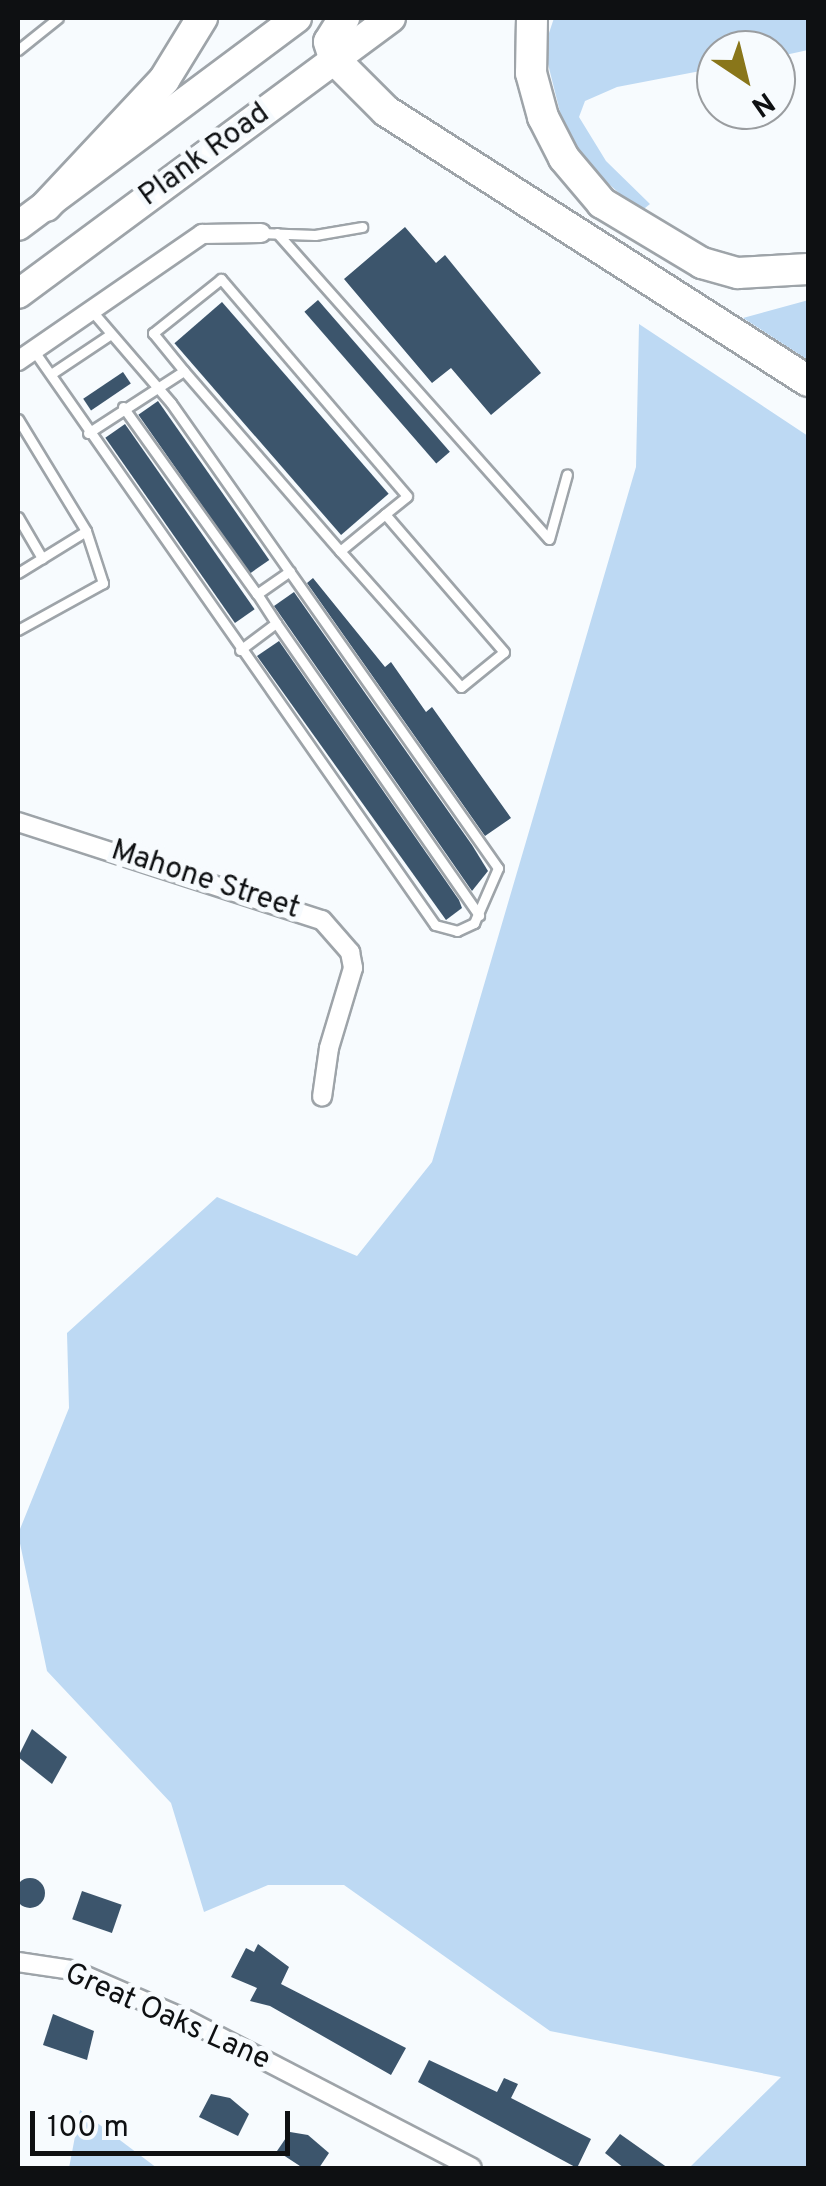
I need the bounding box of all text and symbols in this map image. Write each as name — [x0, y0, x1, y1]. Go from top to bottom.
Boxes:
north arrow — [696, 30, 796, 130]
text: N — [744, 82, 781, 123]
street label: Plank Road — [133, 97, 277, 215]
street label: Mahone Street — [106, 834, 304, 928]
street label: Great Oaks Lane — [59, 1957, 275, 2079]
scale bar — [35, 2091, 295, 2153]
text: 100 m — [47, 2110, 129, 2147]

